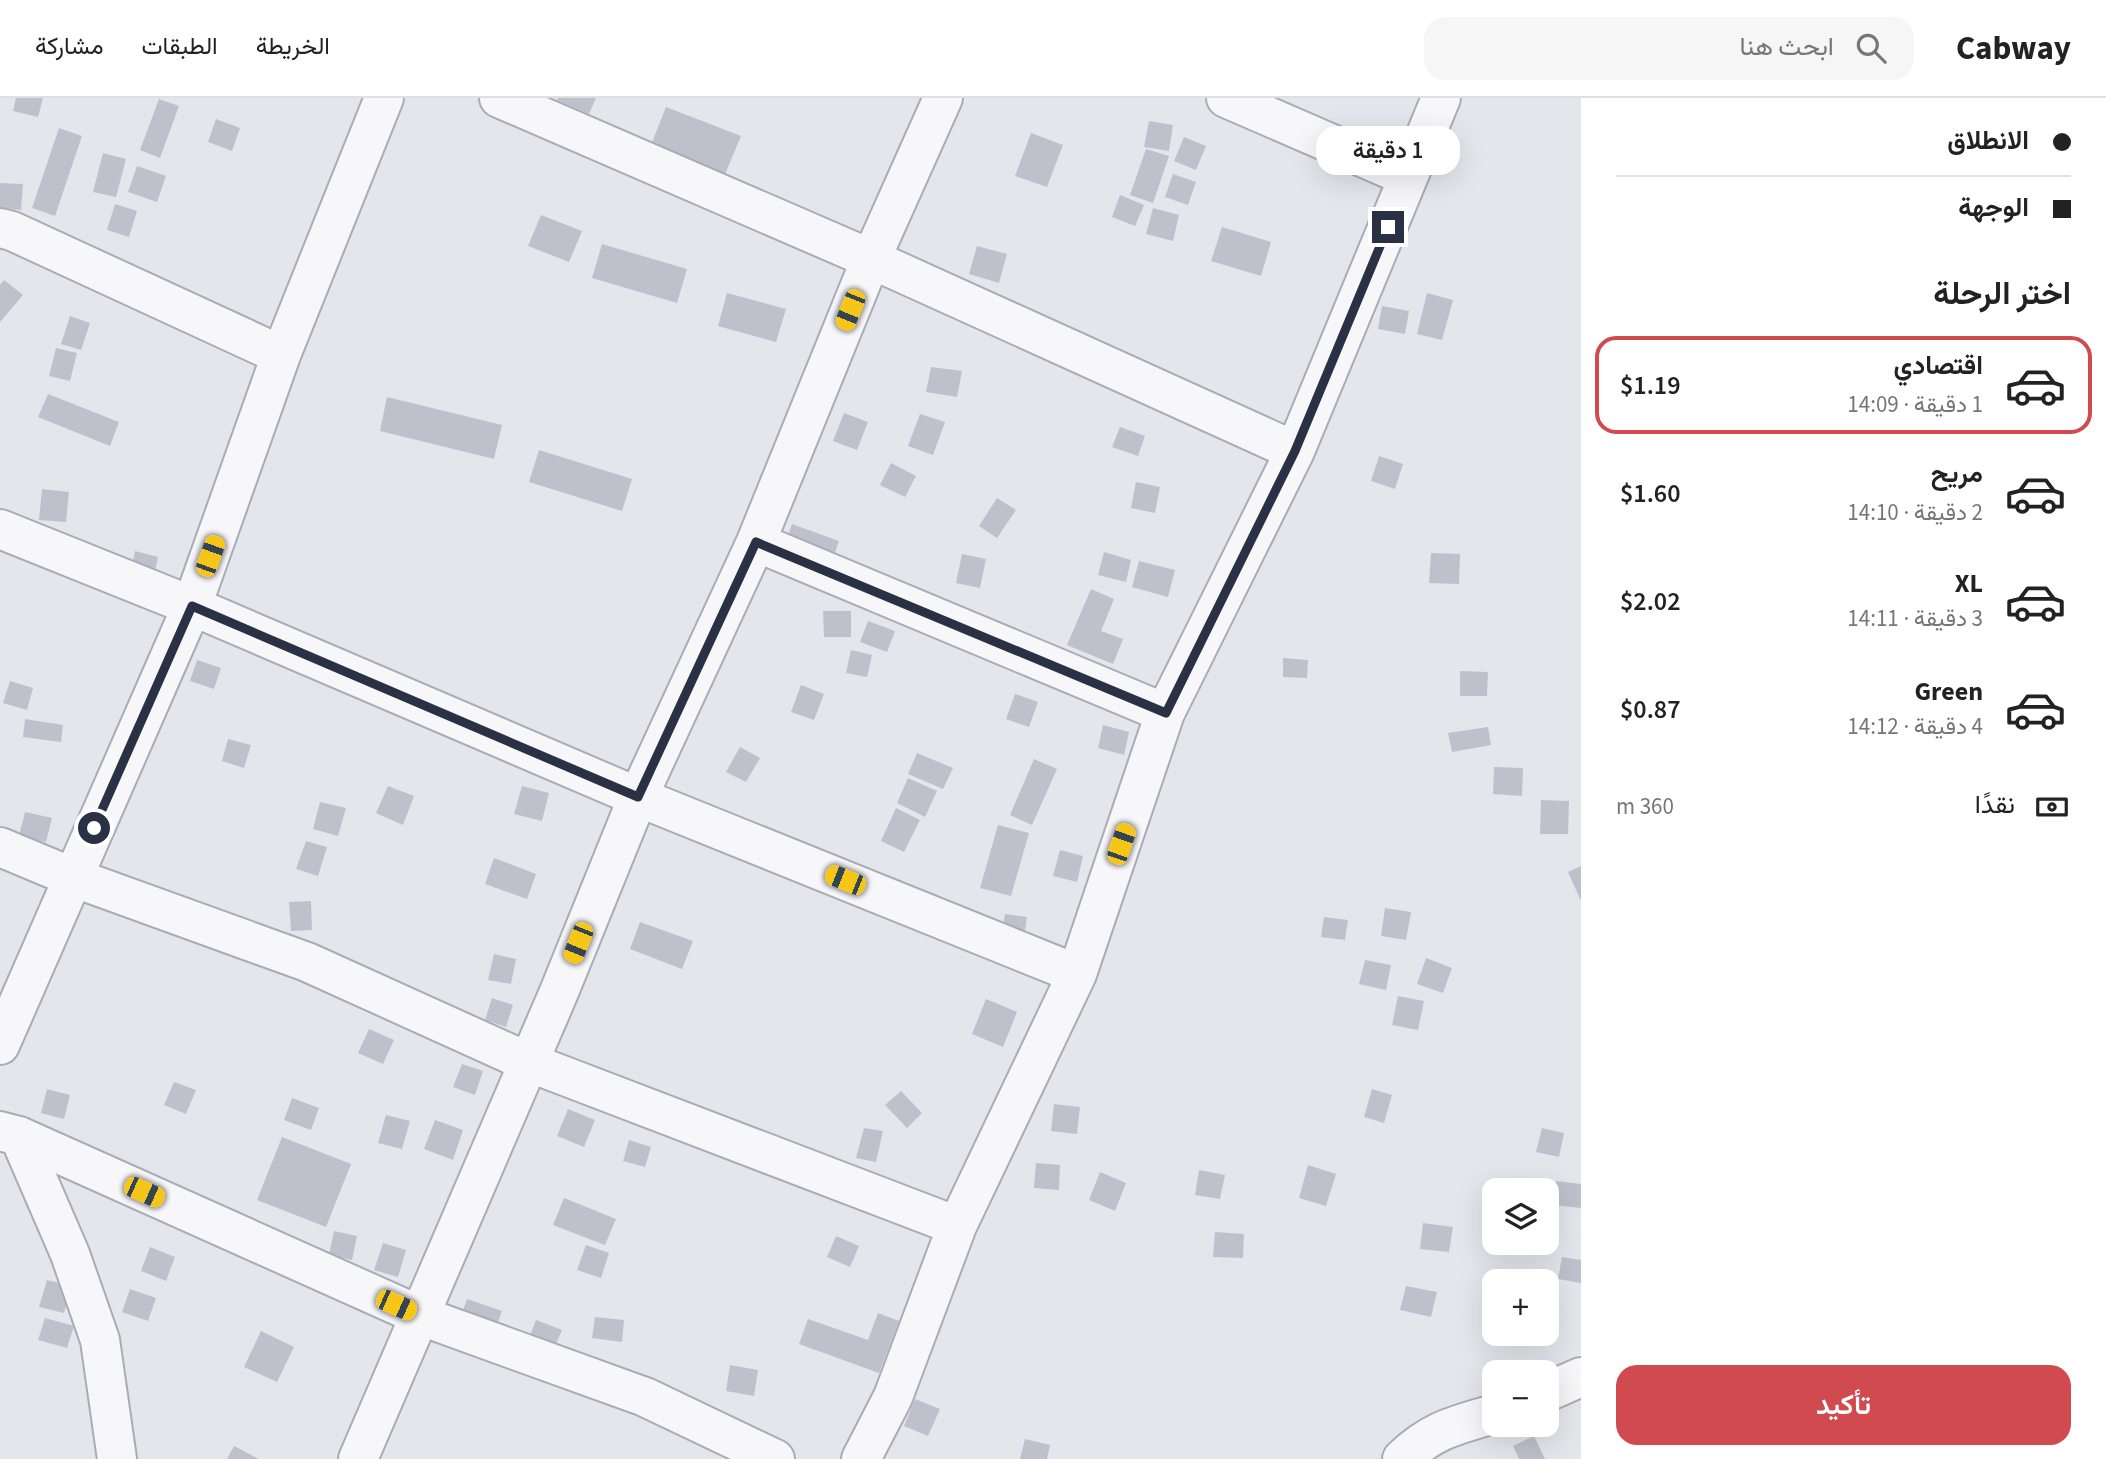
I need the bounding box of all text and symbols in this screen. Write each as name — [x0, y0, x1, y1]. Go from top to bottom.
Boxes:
search box — [1424, 17, 1914, 80]
text: Cabway — [1956, 25, 2071, 72]
text: ابحث هنا — [1739, 28, 1834, 65]
text: مشاركة — [35, 29, 103, 64]
text: الطبقات — [141, 29, 218, 64]
text: الخريطة — [256, 29, 330, 64]
icon: search — [1852, 29, 1890, 67]
text: الانطلاق — [1947, 122, 2029, 159]
callout: 1 دقيقة — [1316, 125, 1460, 174]
text: 1 دقيقة — [1353, 134, 1423, 167]
text: الوجهة — [1958, 189, 2029, 226]
route end — [1372, 211, 1404, 243]
text: اختر الرحلة — [1933, 271, 2071, 317]
car — [833, 287, 868, 333]
text: اقتصادي — [1894, 347, 1983, 384]
icon: car — [2004, 354, 2067, 417]
text: $1.19 — [1620, 367, 1681, 404]
text: 1 دقيقة · 14:09 — [1847, 388, 1983, 421]
text: مريح — [1931, 455, 1983, 492]
icon: car — [2004, 462, 2067, 525]
text: $1.60 — [1620, 475, 1681, 512]
text: 2 دقيقة · 14:10 — [1847, 496, 1983, 529]
car — [193, 533, 228, 579]
text: XL — [1955, 565, 1983, 602]
icon: car — [2004, 570, 2067, 633]
text: $2.02 — [1620, 583, 1681, 620]
text: 3 دقيقة · 14:11 — [1847, 602, 1983, 635]
text: Green — [1915, 673, 1983, 710]
icon: car — [2004, 678, 2067, 741]
text: $0.87 — [1620, 691, 1681, 728]
text: 4 دقيقة · 14:12 — [1847, 710, 1983, 743]
text: نقدًا — [1975, 786, 2015, 823]
icon: cash — [2033, 788, 2071, 826]
text: 360 m — [1616, 790, 1674, 823]
route start — [78, 812, 110, 844]
car — [1105, 821, 1138, 867]
car — [822, 862, 869, 898]
car — [561, 920, 596, 966]
car — [121, 1174, 168, 1210]
map controls — [1482, 1178, 1559, 1437]
button: layers — [1482, 1178, 1559, 1255]
button: + — [1482, 1269, 1559, 1346]
car — [373, 1287, 420, 1323]
button: − — [1482, 1360, 1559, 1437]
button: تأكيد — [1616, 1365, 2071, 1445]

